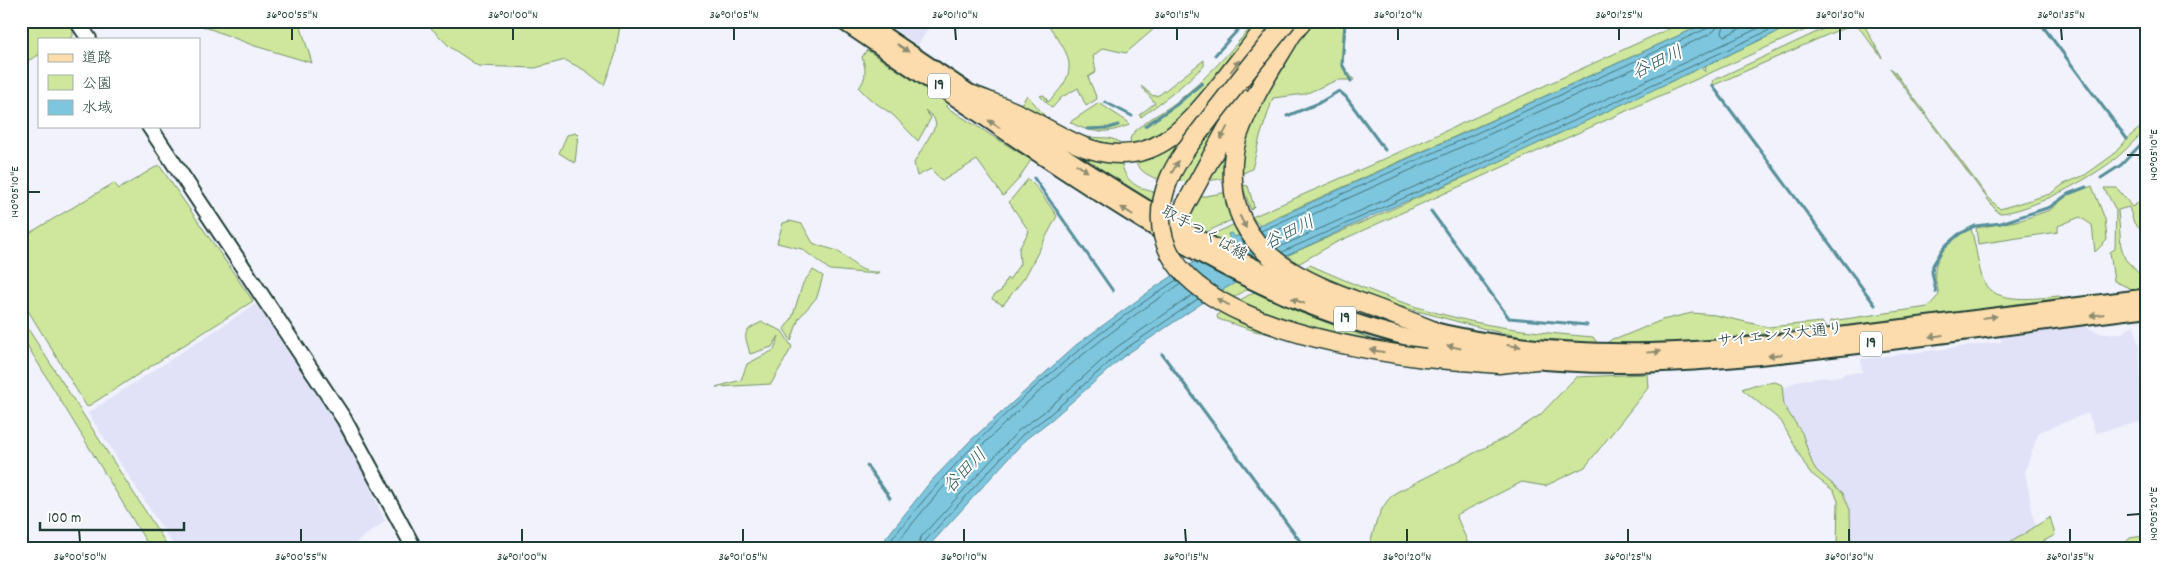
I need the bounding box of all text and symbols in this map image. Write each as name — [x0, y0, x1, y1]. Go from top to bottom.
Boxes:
text: 36°00'55"N — [266, 7, 318, 24]
text: 36°01'00"N — [488, 7, 538, 24]
text: 36°01'05"N — [710, 7, 759, 24]
text: 36°01'10"N — [932, 7, 978, 24]
text: 36°01'15"N — [1155, 7, 1200, 24]
text: 36°01'20"N — [1374, 7, 1422, 24]
text: 36°01'25"N — [1595, 7, 1643, 24]
text: 36°01'30"N — [1816, 7, 1864, 24]
text: 36°01'35"N — [2037, 7, 2085, 24]
legend — [38, 38, 200, 128]
water label: 谷田川 — [1628, 41, 1688, 87]
one-way arrow — [896, 43, 910, 53]
text: 道路 — [82, 48, 112, 70]
one-way arrow — [1230, 59, 1240, 73]
text: 公園 — [82, 74, 112, 96]
road number: 19 — [928, 74, 950, 98]
text: 水域 — [82, 98, 112, 120]
one-way arrow — [988, 119, 1001, 129]
one-way arrow — [1220, 126, 1228, 140]
text: 140°05'10"E — [2146, 129, 2163, 181]
one-way arrow — [1171, 160, 1179, 175]
one-way arrow — [1076, 164, 1089, 173]
text: 140°05'10"E — [7, 166, 24, 218]
street label: 取手つくば線 — [1156, 201, 1252, 267]
one-way arrow — [1120, 206, 1133, 215]
water label: 谷田川 — [1260, 211, 1320, 257]
one-way arrow — [1239, 214, 1247, 229]
one-way arrow — [1290, 297, 1305, 305]
one-way arrow — [1215, 298, 1230, 306]
road number: 19 — [1334, 306, 1356, 332]
one-way arrow — [2089, 311, 2105, 319]
one-way arrow — [1982, 312, 1998, 320]
street label: サイエンス大通り — [1716, 318, 1844, 354]
road number: 19 — [1860, 332, 1882, 356]
one-way arrow — [1928, 332, 1944, 340]
one-way arrow — [1507, 342, 1523, 350]
one-way arrow — [1446, 343, 1461, 351]
one-way arrow — [1369, 347, 1384, 355]
one-way arrow — [1647, 347, 1663, 355]
one-way arrow — [1767, 351, 1783, 359]
water label: 谷田川 — [938, 444, 994, 500]
text: 140°05'20"E — [2146, 486, 2163, 541]
scale bar — [40, 499, 184, 531]
text: 100 m — [48, 508, 81, 530]
text: 36°00'50"N — [54, 549, 106, 566]
text: 36°00'55"N — [275, 549, 327, 566]
text: 36°01'00"N — [497, 549, 547, 566]
text: 36°01'05"N — [719, 549, 768, 566]
text: 36°01'10"N — [941, 549, 987, 566]
text: 36°01'15"N — [1164, 549, 1209, 566]
text: 36°01'20"N — [1383, 549, 1431, 566]
text: 36°01'25"N — [1604, 549, 1652, 566]
text: 36°01'30"N — [1825, 549, 1873, 566]
text: 36°01'35"N — [2046, 549, 2094, 566]

